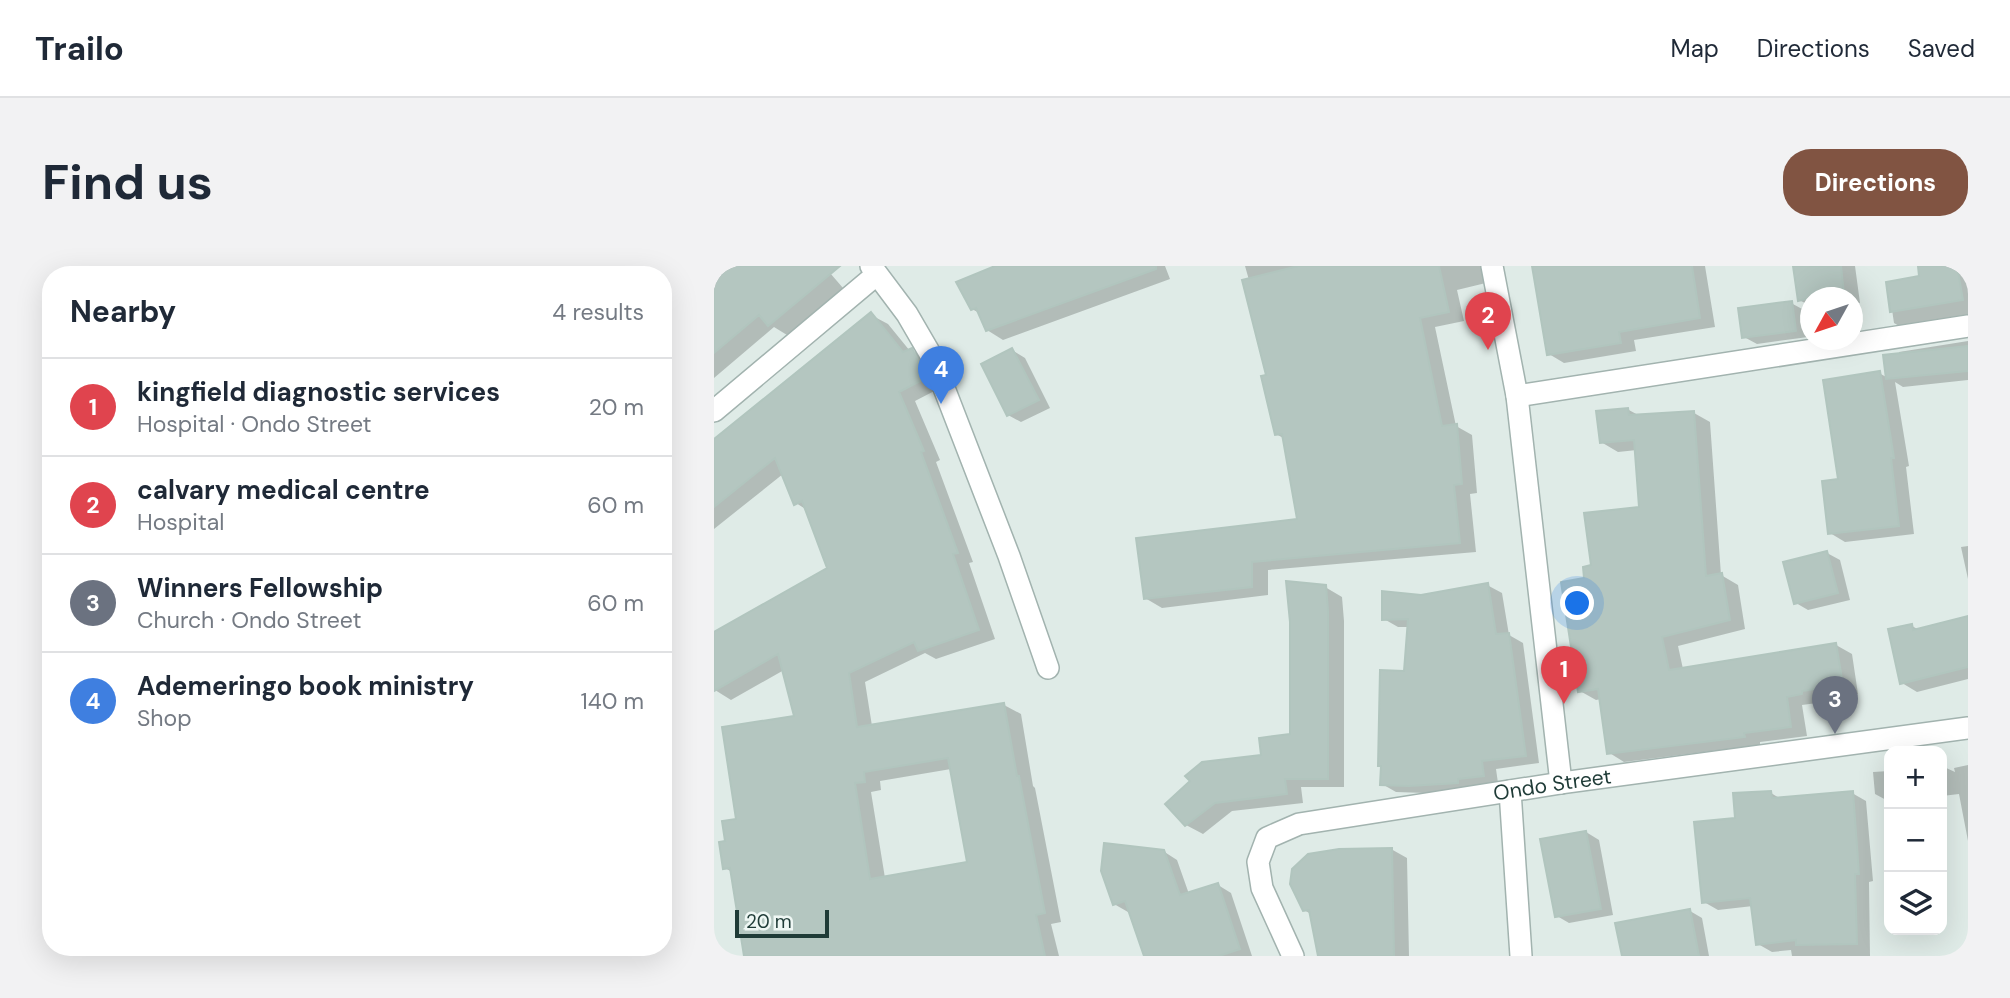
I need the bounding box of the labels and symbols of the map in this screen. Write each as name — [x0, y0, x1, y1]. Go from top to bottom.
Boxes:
north arrow — [1800, 287, 1863, 350]
pin: 2 — [1465, 292, 1511, 350]
pin: 4 — [918, 346, 964, 404]
your location — [1560, 586, 1594, 620]
pin: 1 — [1541, 646, 1587, 704]
pin: 3 — [1812, 676, 1858, 734]
street label: Ondo Street — [1491, 762, 1613, 807]
scale bar — [735, 907, 830, 939]

